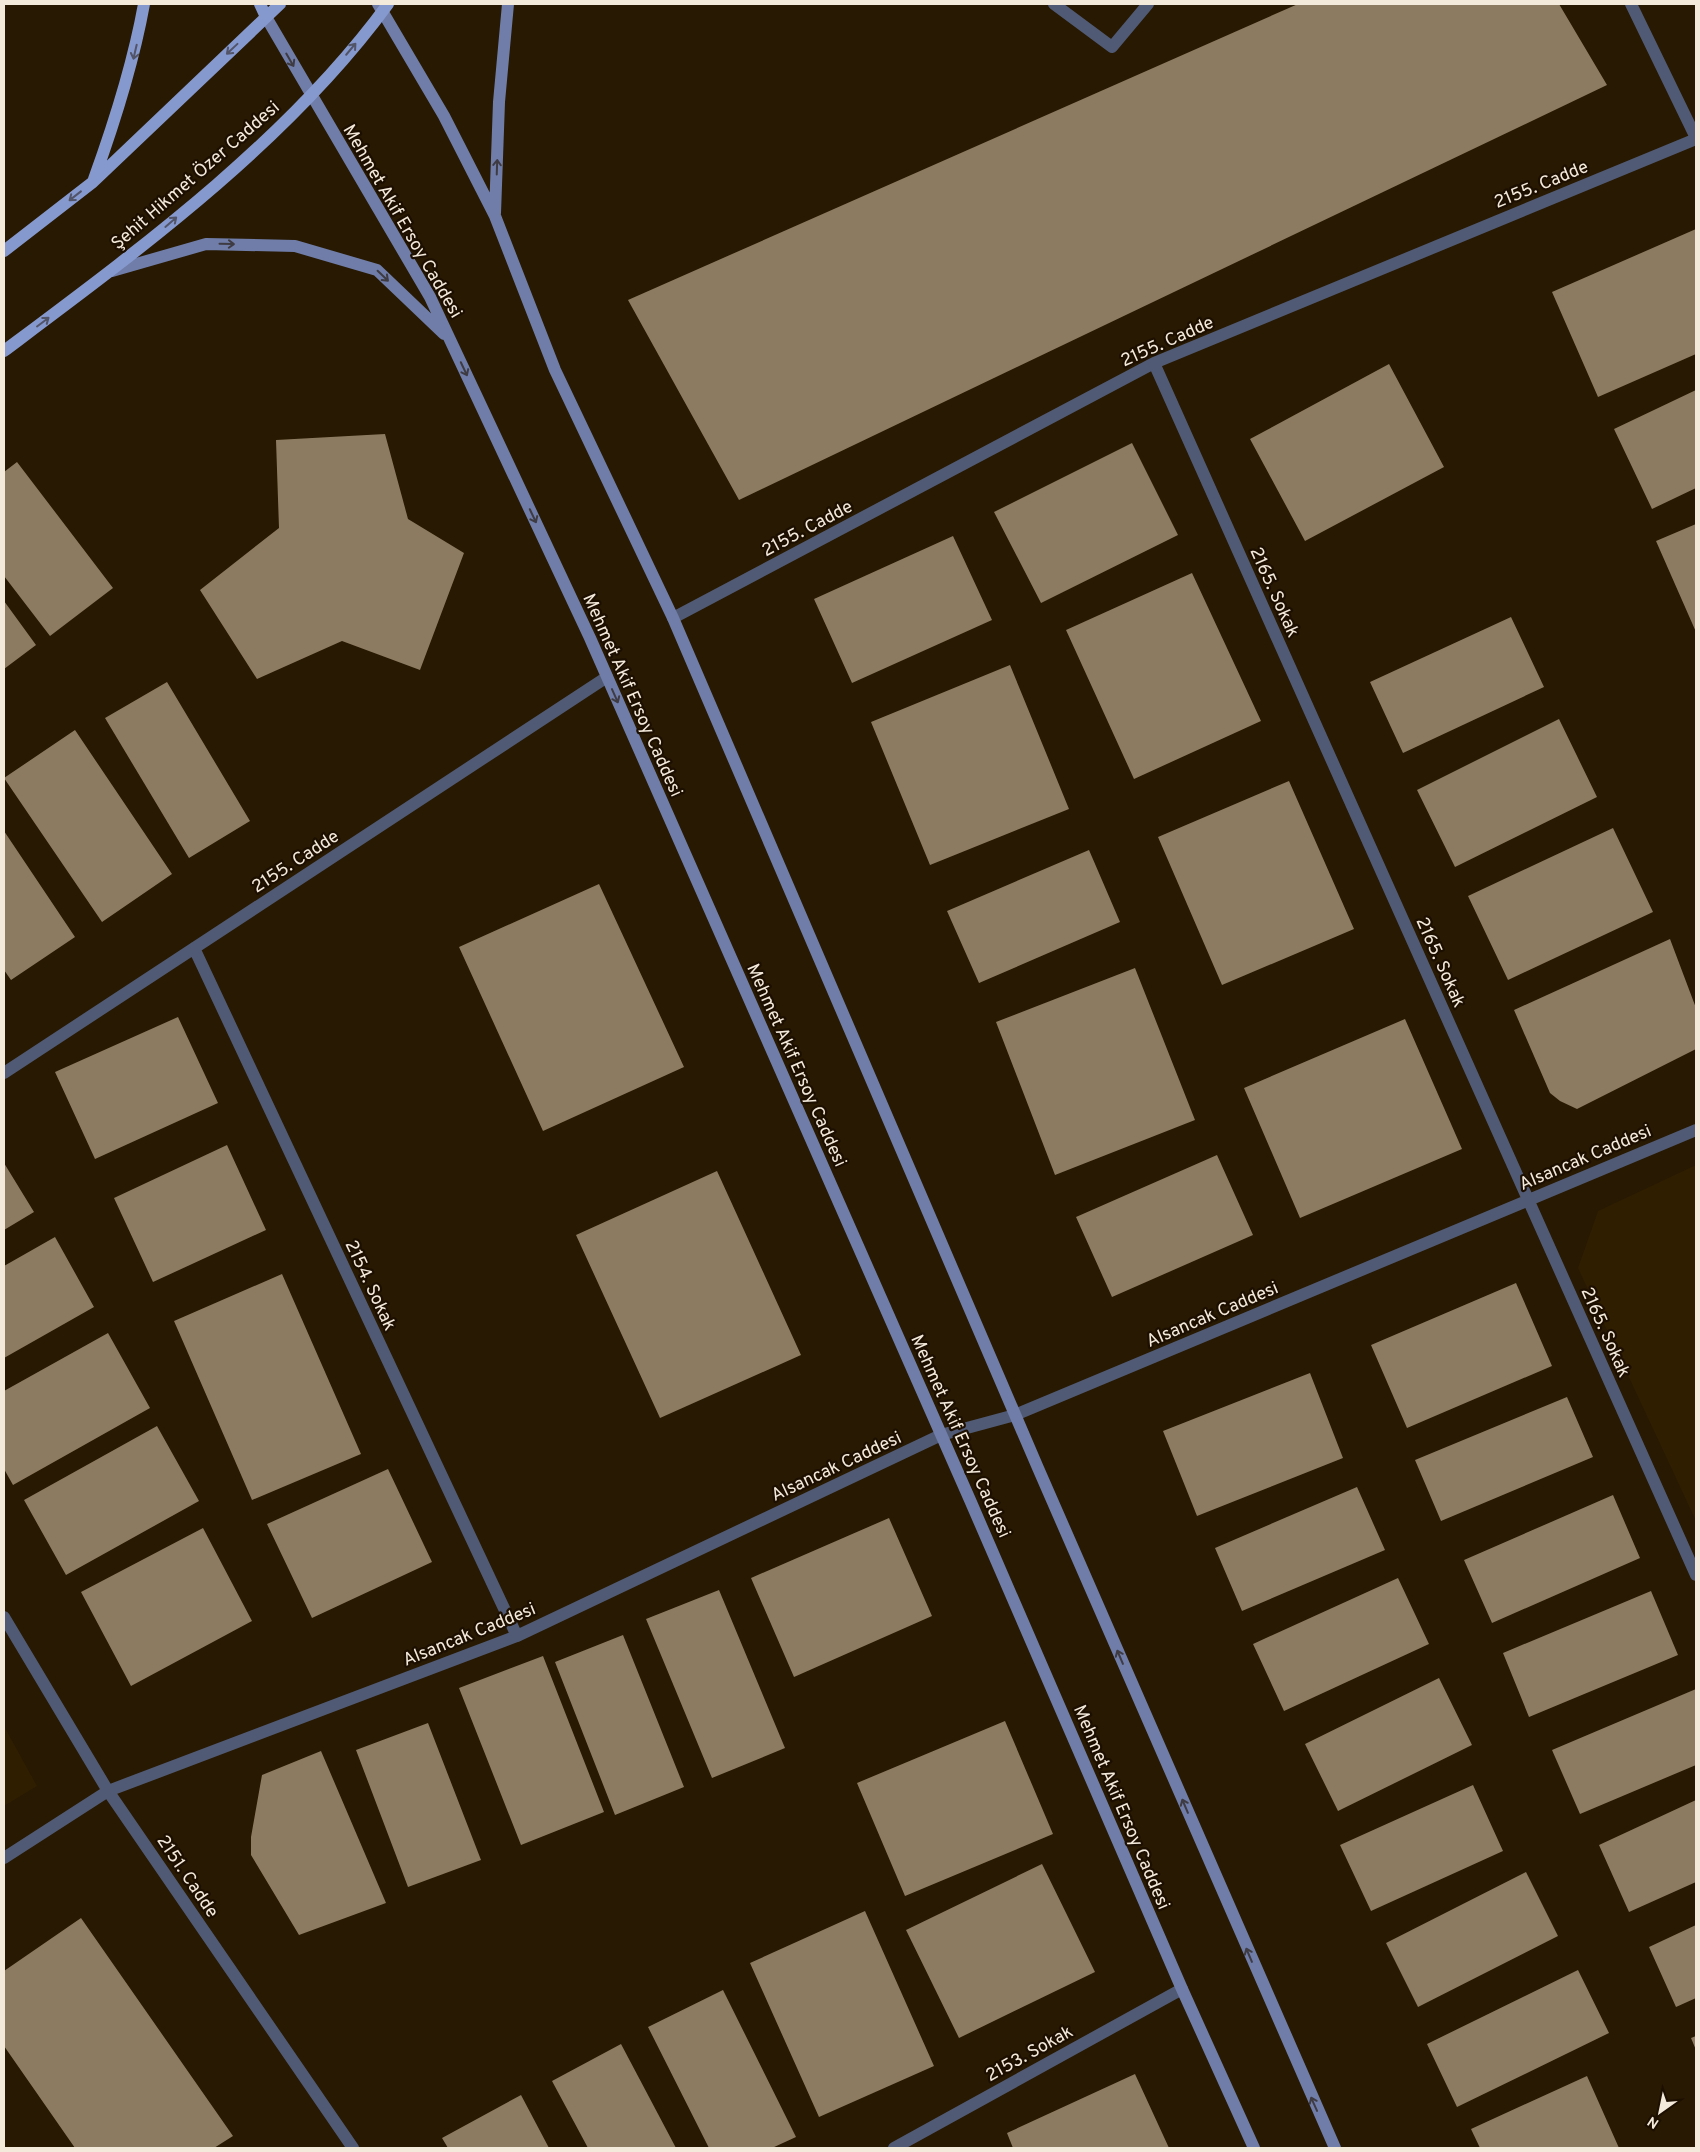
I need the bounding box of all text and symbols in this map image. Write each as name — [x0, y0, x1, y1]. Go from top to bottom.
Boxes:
one-way arrow — [130, 43, 139, 59]
one-way arrow — [226, 43, 238, 55]
one-way arrow — [345, 43, 356, 56]
one-way arrow — [286, 52, 296, 66]
street label: Şehit Hikmet Özer Caddesi — [106, 95, 285, 256]
street label: Mehmet Akif Ersoy Caddesi — [337, 121, 467, 323]
street label: 2155. Cadde — [1491, 156, 1592, 215]
one-way arrow — [492, 159, 502, 176]
one-way arrow — [68, 191, 82, 201]
one-way arrow — [164, 216, 177, 227]
one-way arrow — [218, 240, 234, 249]
one-way arrow — [377, 270, 389, 282]
street label: 2155. Cadde — [1117, 312, 1218, 373]
one-way arrow — [36, 316, 49, 327]
one-way arrow — [459, 361, 469, 376]
street label: 2155. Cadde — [758, 496, 857, 563]
one-way arrow — [528, 509, 538, 524]
street label: 2165. Sokak — [1243, 544, 1304, 641]
street label: Mehmet Akif Ersoy Caddesi — [576, 590, 687, 801]
one-way arrow — [610, 688, 620, 703]
street label: 2155. Cadde — [248, 825, 344, 899]
street label: 2165. Sokak — [1409, 914, 1470, 1011]
street label: Mehmet Akif Ersoy Caddesi — [740, 960, 851, 1171]
street label: Alsancak Caddesi — [1516, 1120, 1655, 1197]
street label: 2154. Sokak — [339, 1237, 401, 1335]
street label: Alsancak Caddesi — [1143, 1277, 1282, 1354]
street label: 2165. Sokak — [1574, 1284, 1635, 1381]
street label: Mehmet Akif Ersoy Caddesi — [904, 1331, 1015, 1542]
street label: Alsancak Caddesi — [768, 1427, 906, 1508]
street label: Alsancak Caddesi — [400, 1598, 539, 1673]
one-way arrow — [1115, 1650, 1125, 1665]
street label: Mehmet Akif Ersoy Caddesi — [1067, 1702, 1174, 1913]
one-way arrow — [1179, 1799, 1189, 1814]
street label: 2151. Cadde — [151, 1831, 223, 1923]
one-way arrow — [1244, 1948, 1254, 1963]
street label: 2153. Sokak — [982, 2021, 1078, 2088]
north arrow — [1635, 2087, 1685, 2137]
one-way arrow — [1309, 2097, 1319, 2112]
text: N — [1645, 2112, 1663, 2132]

